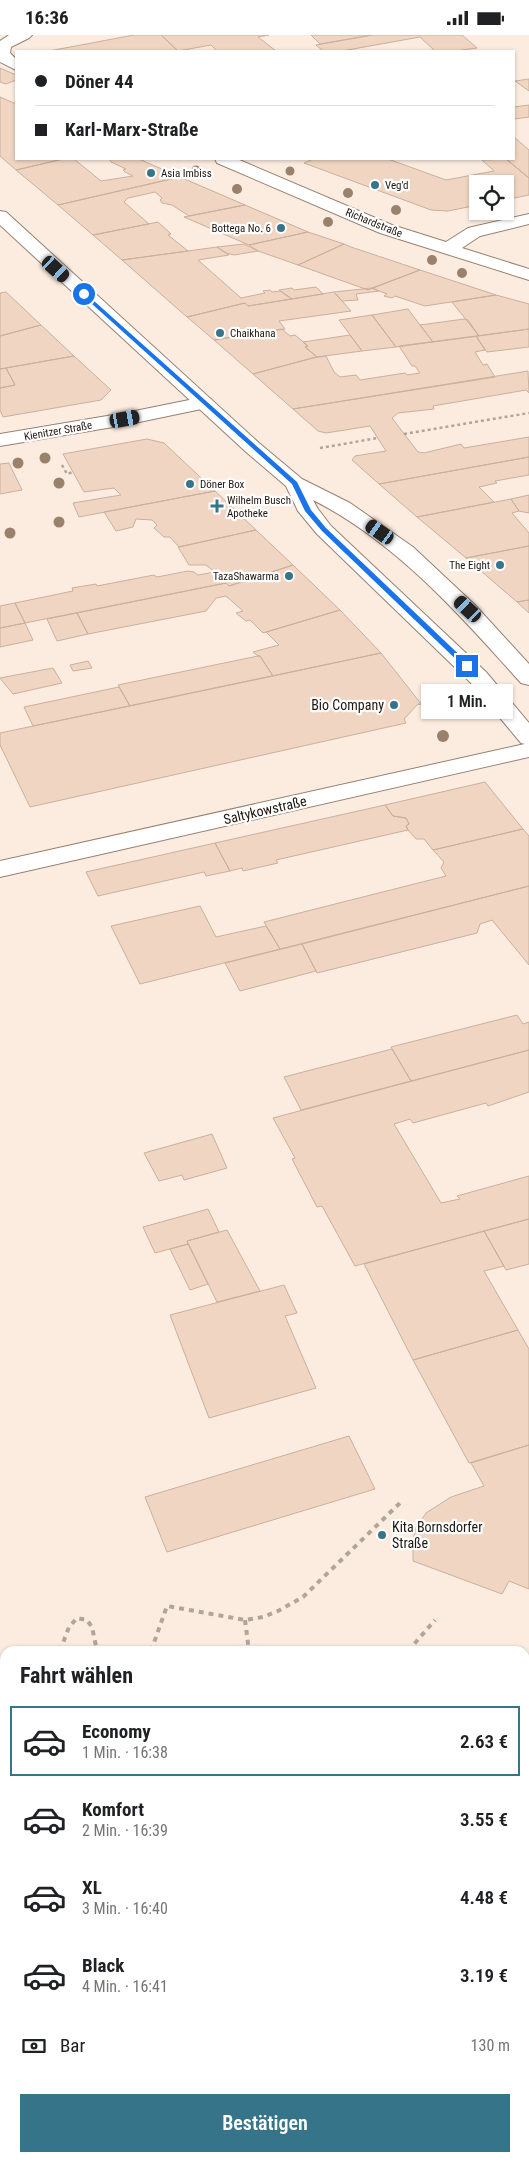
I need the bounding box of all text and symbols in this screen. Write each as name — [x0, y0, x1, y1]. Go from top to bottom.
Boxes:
text: 16:36 — [25, 6, 69, 29]
text: Döner 44 — [65, 70, 134, 93]
text: Karl-Marx-Straße — [65, 118, 198, 141]
marker: Asia Imbiss — [145, 167, 157, 179]
place label: Asia Imbiss — [161, 167, 212, 180]
map controls — [469, 175, 514, 220]
button: locate — [469, 175, 514, 220]
marker: Veg'd — [369, 179, 381, 191]
place label: Veg'd — [385, 179, 409, 192]
street label: Richardstraße — [344, 206, 404, 240]
place label: Bottega No. 6 — [211, 222, 271, 235]
marker: Bottega No. 6 — [275, 222, 287, 234]
car — [39, 253, 72, 285]
route start — [73, 283, 95, 305]
marker: Chaikhana — [214, 327, 226, 339]
place label: Chaikhana — [230, 327, 275, 340]
car — [108, 409, 141, 429]
street label: Kienitzer Straße — [23, 419, 93, 443]
marker: Döner Box — [184, 478, 196, 490]
place label: Döner Box — [200, 478, 245, 491]
place label: Wilhelm Busch Apotheke — [227, 494, 291, 520]
marker: Wilhelm Busch Apotheke — [211, 500, 223, 512]
car — [363, 517, 396, 547]
place label: The Eight — [449, 559, 490, 572]
marker: The Eight — [494, 559, 506, 571]
place label: TazaShawarma — [213, 570, 279, 583]
marker: TazaShawarma — [283, 570, 295, 582]
car — [451, 593, 484, 625]
route end — [456, 655, 478, 677]
callout: 1 Min. — [421, 683, 513, 719]
text: 1 Min. — [447, 692, 487, 711]
place label: Bio Company — [311, 697, 384, 713]
marker: Bio Company — [388, 699, 400, 711]
street label: Saltykowstraße — [222, 793, 308, 827]
place label: Kita Bornsdorfer Straße — [392, 1519, 482, 1551]
marker: Kita Bornsdorfer Straße — [376, 1529, 388, 1541]
text: Fahrt wählen — [20, 1663, 133, 1688]
icon: car — [22, 1719, 67, 1764]
text: Economy — [82, 1720, 151, 1743]
text: 2.63 € — [460, 1730, 508, 1753]
text: 1 Min. · 16:38 — [82, 1743, 168, 1762]
icon: car — [22, 1797, 67, 1842]
text: Komfort — [82, 1798, 144, 1821]
text: 3.55 € — [460, 1808, 508, 1831]
text: 2 Min. · 16:39 — [82, 1821, 168, 1840]
icon: car — [22, 1875, 67, 1920]
text: XL — [82, 1876, 102, 1899]
text: 4.48 € — [460, 1886, 508, 1909]
text: 3 Min. · 16:40 — [82, 1899, 168, 1918]
icon: car — [22, 1953, 67, 1998]
text: Black — [82, 1954, 124, 1977]
text: 3.19 € — [460, 1964, 508, 1987]
text: 4 Min. · 16:41 — [82, 1977, 168, 1996]
icon: cash — [20, 2032, 48, 2060]
text: Bar — [60, 2034, 85, 2057]
text: 130 m — [471, 2036, 510, 2055]
button: Bestätigen — [20, 2094, 510, 2152]

